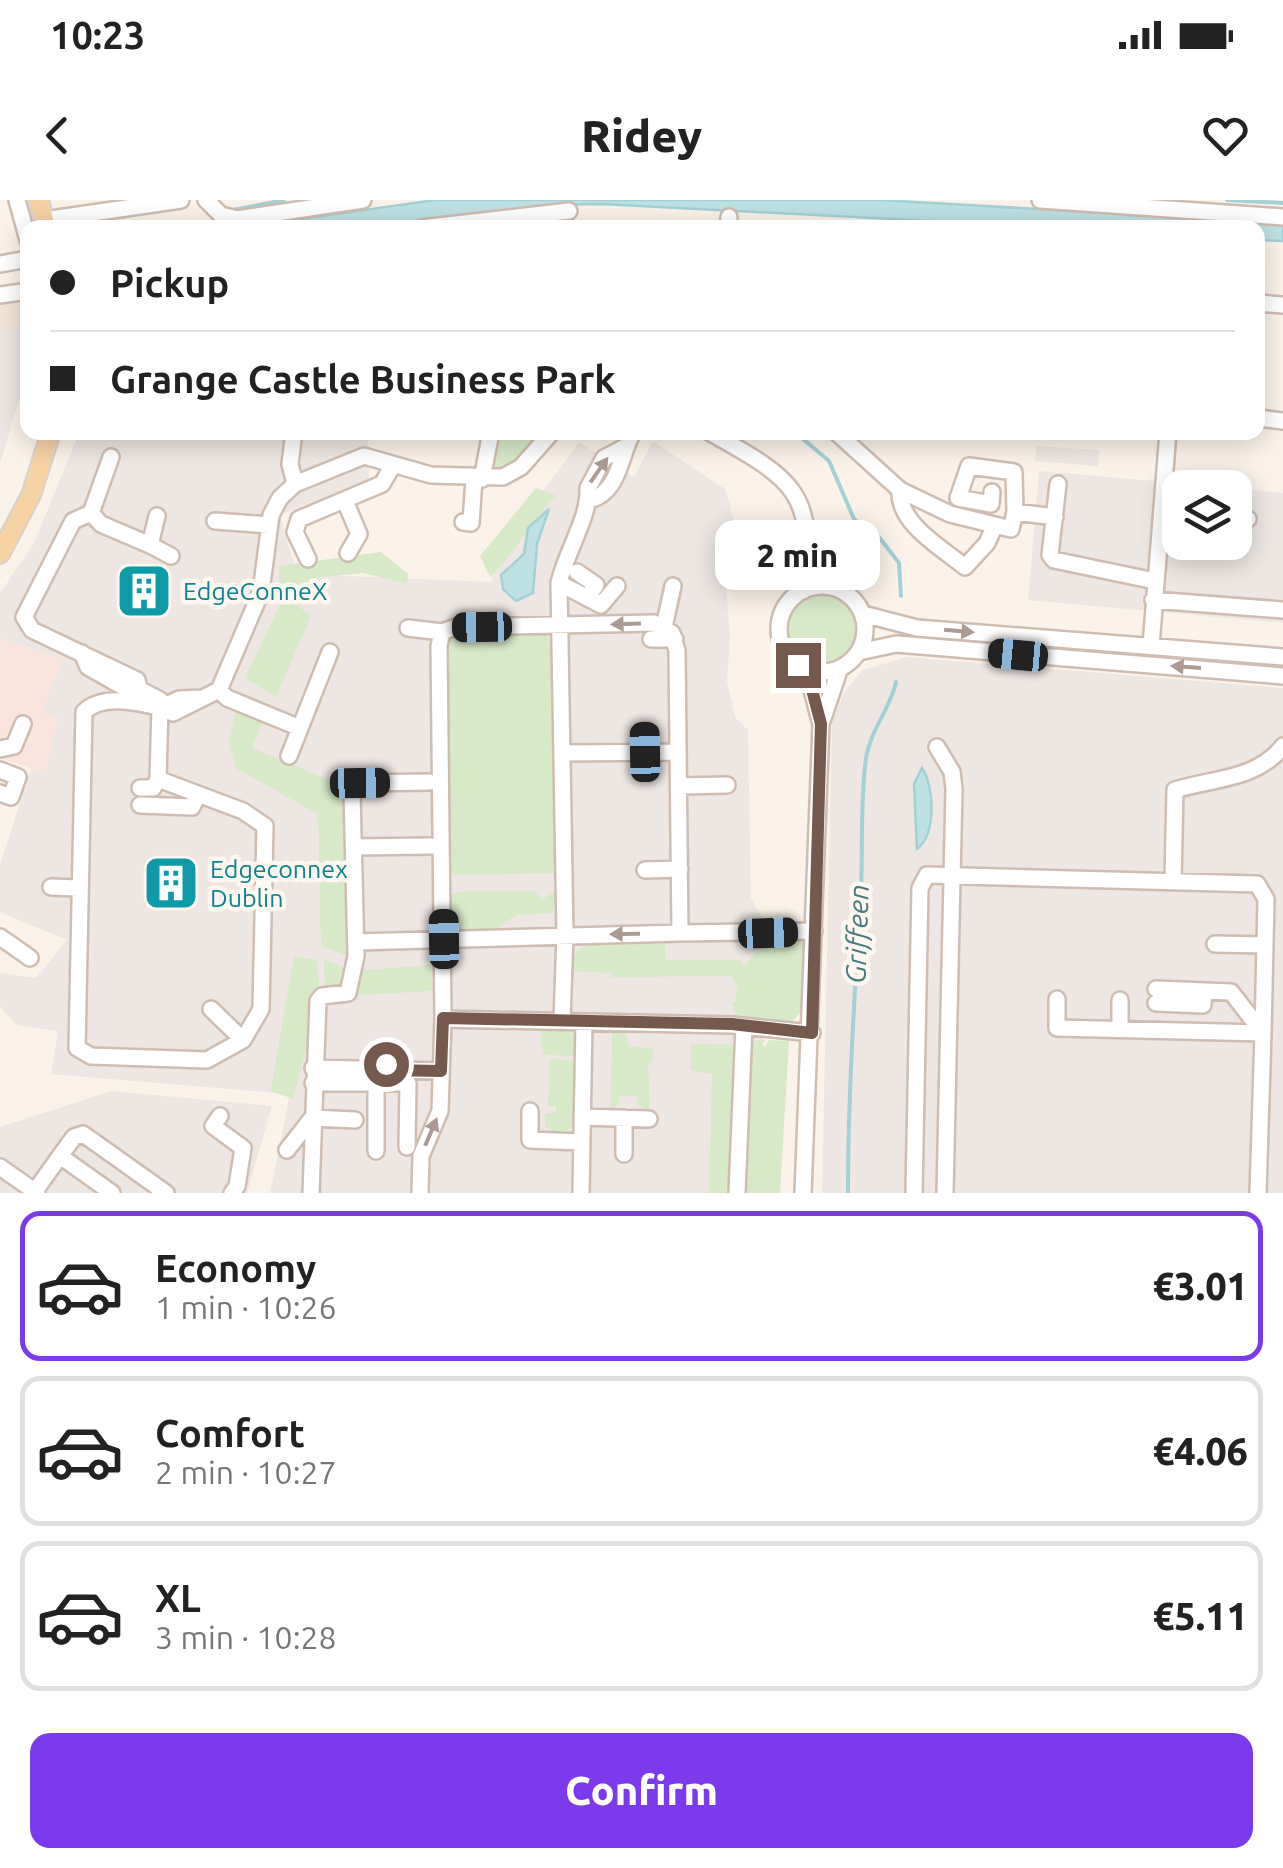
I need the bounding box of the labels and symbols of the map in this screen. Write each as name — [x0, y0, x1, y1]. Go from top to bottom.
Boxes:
one-way arrow — [589, 457, 609, 484]
callout: 2 min — [716, 520, 880, 590]
building icon: EdgeConneX — [114, 561, 174, 621]
place label: EdgeConneX — [183, 577, 327, 605]
car — [452, 611, 512, 643]
one-way arrow — [610, 617, 642, 633]
one-way arrow — [943, 623, 975, 639]
car — [987, 637, 1049, 673]
route end — [776, 643, 821, 688]
one-way arrow — [1169, 659, 1201, 675]
car — [629, 722, 661, 782]
car — [330, 767, 390, 799]
building icon: Edgeconnex Dublin — [141, 853, 201, 913]
place label: Edgeconnex Dublin — [210, 855, 348, 912]
water label: Griffeen — [839, 884, 875, 984]
car — [428, 909, 460, 969]
car — [737, 917, 799, 949]
one-way arrow — [608, 927, 640, 943]
route start — [364, 1042, 409, 1087]
one-way arrow — [423, 1117, 439, 1147]

